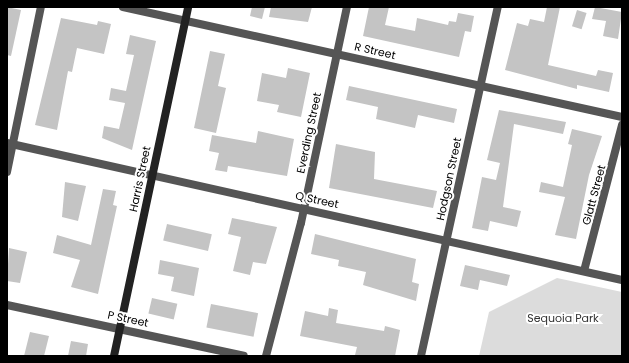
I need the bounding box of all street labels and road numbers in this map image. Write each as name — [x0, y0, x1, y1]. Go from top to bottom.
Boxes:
street label: R Street — [353, 40, 397, 62]
street label: Everding Street — [294, 91, 324, 175]
street label: Hodgson Street — [434, 136, 464, 222]
street label: Harris Street — [127, 145, 153, 213]
street label: Glatt Street — [580, 163, 608, 227]
street label: Q Street — [294, 189, 340, 211]
street label: P Street — [106, 308, 150, 330]

